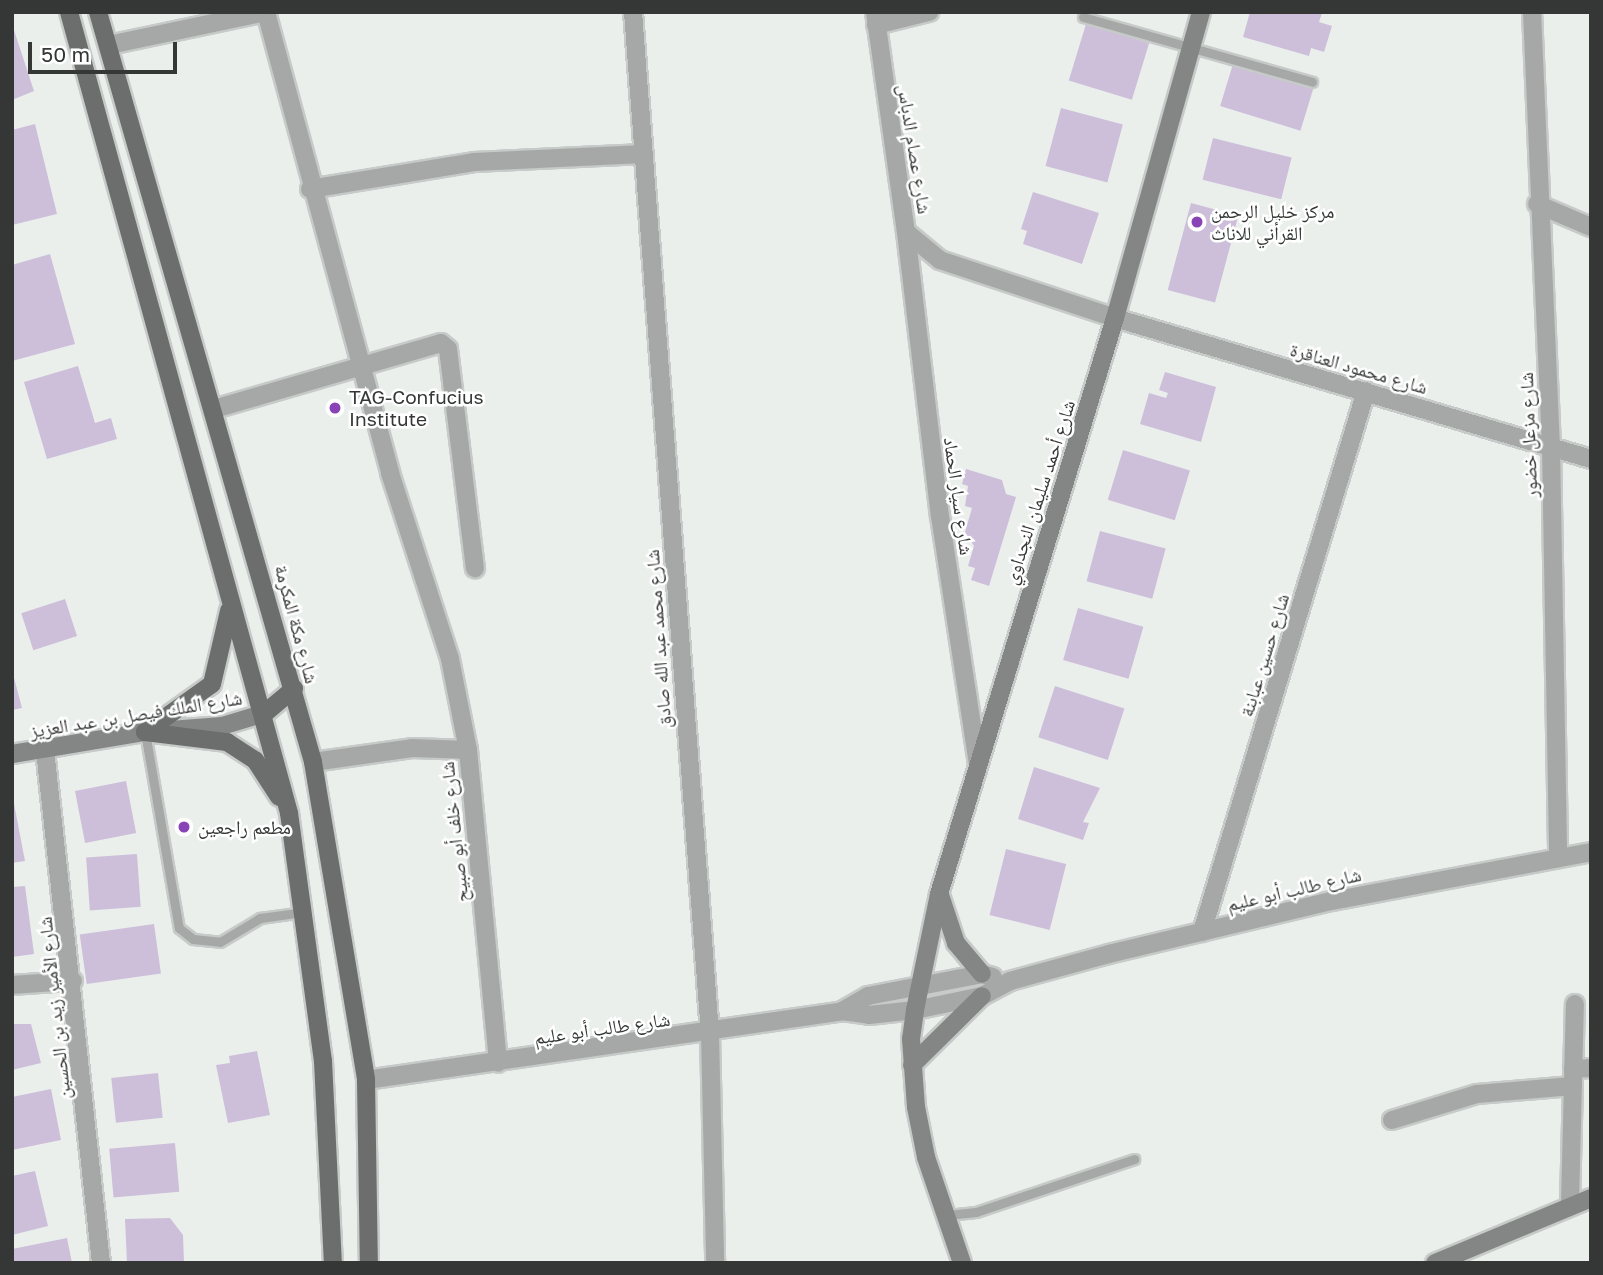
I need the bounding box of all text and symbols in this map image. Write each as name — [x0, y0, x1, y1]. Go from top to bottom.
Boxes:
scale bar — [32, 28, 180, 72]
text: 50 m — [41, 41, 90, 67]
street label: شارع عصام الدباس — [893, 83, 937, 215]
place label: مركز خليل الرحمن القرأني للاناث — [1211, 200, 1334, 244]
marker: مركز خليل الرحمن القرأني للاناث — [1189, 214, 1205, 230]
street label: شارع محمود العناقرة — [1288, 338, 1430, 398]
street label: شارع مزعل خضور — [1514, 372, 1542, 498]
place label: TAG-Confucius Institute — [349, 386, 484, 430]
street label: شارع أحمد سليمان النجداوي — [998, 397, 1080, 587]
marker: TAG-Confucius Institute — [327, 400, 343, 416]
street label: شارع سيار الحماد — [939, 436, 979, 556]
street label: شارع محمد عبد الله صادق — [640, 549, 676, 729]
street label: شارع مكة المكرمة — [270, 562, 324, 686]
street label: شارع حسين عبابنة — [1234, 591, 1294, 719]
street label: شارع الملك فيصل بن عبد العزيز — [28, 686, 244, 742]
street label: شارع خلف أبو صبيح — [435, 761, 473, 903]
place label: مطعم راجعين — [198, 816, 291, 838]
marker: مطعم راجعين — [176, 819, 192, 835]
street label: شارع طالب أبو عليم — [1225, 862, 1363, 916]
street label: شارع الأمير زيد بن الحسين — [33, 916, 75, 1100]
street label: شارع طالب أبو عليم — [533, 1007, 671, 1049]

